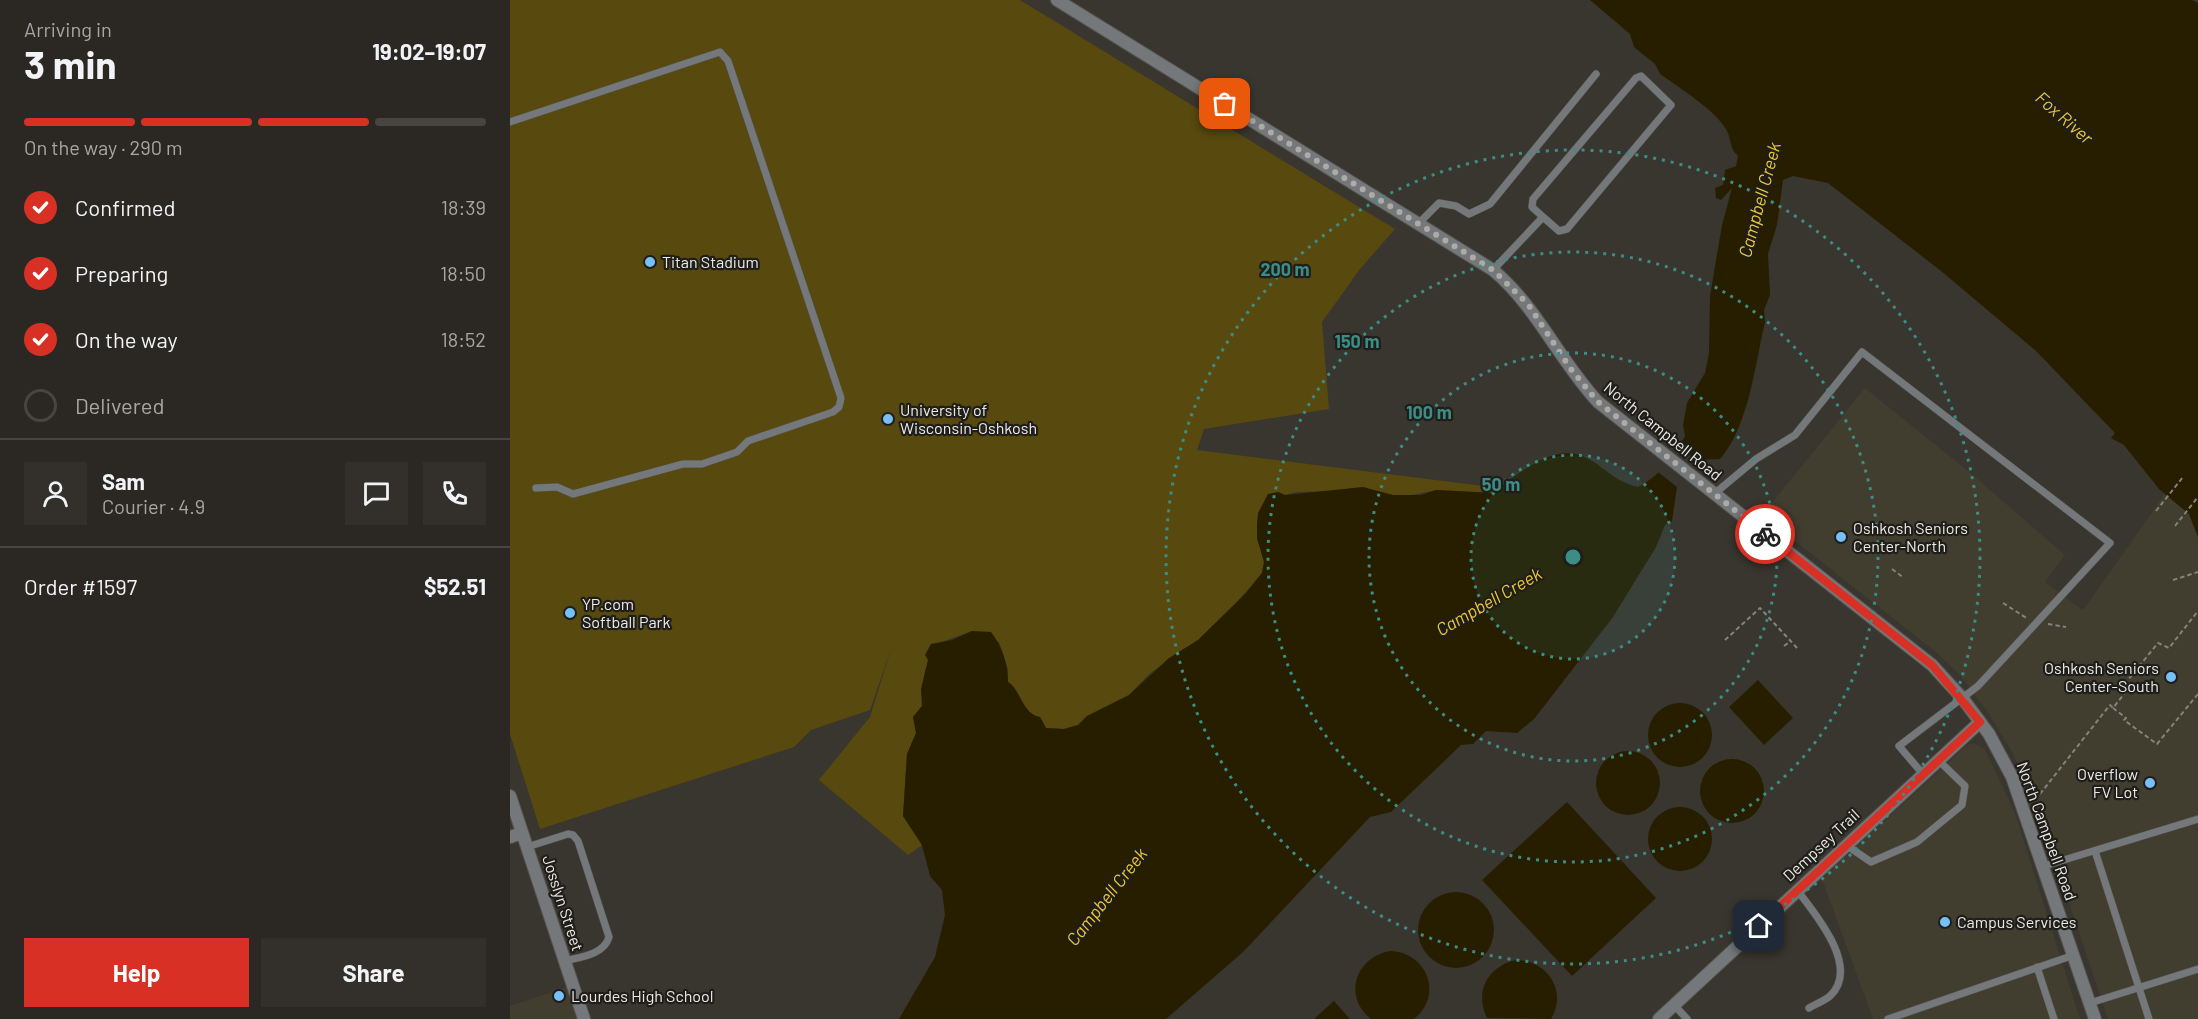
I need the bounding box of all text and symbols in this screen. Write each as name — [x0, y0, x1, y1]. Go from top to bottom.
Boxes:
text: Arriving in — [24, 17, 112, 41]
text: 19:02–19:07 — [372, 38, 486, 64]
text: 3 min — [24, 40, 117, 87]
pin — [1199, 78, 1250, 129]
water label: Fox River — [2031, 86, 2098, 149]
icon: bag — [1208, 87, 1241, 120]
text: On the way · 290 m — [24, 135, 183, 159]
water label: Campbell Creek — [1733, 139, 1785, 260]
icon: check — [24, 191, 57, 224]
text: Confirmed — [75, 194, 175, 220]
text: 18:39 — [441, 195, 486, 219]
place label: Titan Stadium — [662, 252, 759, 271]
marker: Titan Stadium — [643, 255, 657, 269]
icon: check — [24, 257, 57, 290]
text: 200 m — [1260, 258, 1310, 280]
text: Preparing — [75, 260, 168, 286]
text: 18:50 — [440, 261, 486, 285]
icon: check — [24, 323, 57, 356]
text: On the way — [75, 326, 178, 352]
text: 18:52 — [441, 327, 486, 351]
text: 150 m — [1335, 330, 1379, 352]
street label: North Campbell Road — [1601, 377, 1726, 484]
text: Delivered — [75, 392, 164, 418]
place label: University of Wisconsin-Oshkosh — [900, 400, 1037, 437]
text: 100 m — [1406, 401, 1452, 423]
marker: University of Wisconsin-Oshkosh — [881, 412, 895, 426]
button: person — [24, 462, 87, 525]
button: chat — [345, 462, 408, 525]
button: phone — [423, 462, 486, 525]
text: Sam — [102, 468, 145, 494]
text: 50 m — [1482, 473, 1520, 495]
text: Courier · 4.9 — [102, 494, 205, 518]
courier — [1735, 504, 1795, 564]
icon: bike — [1749, 518, 1782, 551]
place label: Oshkosh Seniors Center-North — [1853, 518, 1968, 555]
marker: Oshkosh Seniors Center-North — [1834, 530, 1848, 544]
centre of rings — [1563, 547, 1583, 567]
water label: Campbell Creek — [1432, 562, 1546, 640]
text: Order #1597 — [24, 573, 137, 599]
text: $52.51 — [424, 573, 486, 599]
place label: YP.com Softball Park — [582, 594, 670, 631]
marker: YP.com Softball Park — [563, 606, 577, 620]
place label: Oshkosh Seniors Center-South — [2044, 658, 2159, 695]
marker: Oshkosh Seniors Center-South — [2164, 670, 2178, 684]
street label: North Campbell Road — [2014, 759, 2081, 903]
place label: Overflow FV Lot — [2077, 764, 2138, 801]
marker: Overflow FV Lot — [2143, 776, 2157, 790]
street label: Dempsey Trail — [1779, 805, 1863, 885]
water label: Campbell Creek — [1061, 843, 1151, 950]
street label: Josslyn Street — [539, 853, 588, 953]
pin — [1733, 900, 1784, 951]
icon: home — [1742, 909, 1775, 942]
place label: Campus Services — [1957, 912, 2077, 931]
marker: Campus Services — [1938, 915, 1952, 929]
button: Help — [24, 938, 249, 1007]
button: Share — [261, 938, 486, 1007]
place label: Lourdes High School — [571, 986, 713, 1005]
marker: Lourdes High School — [552, 989, 566, 1003]

